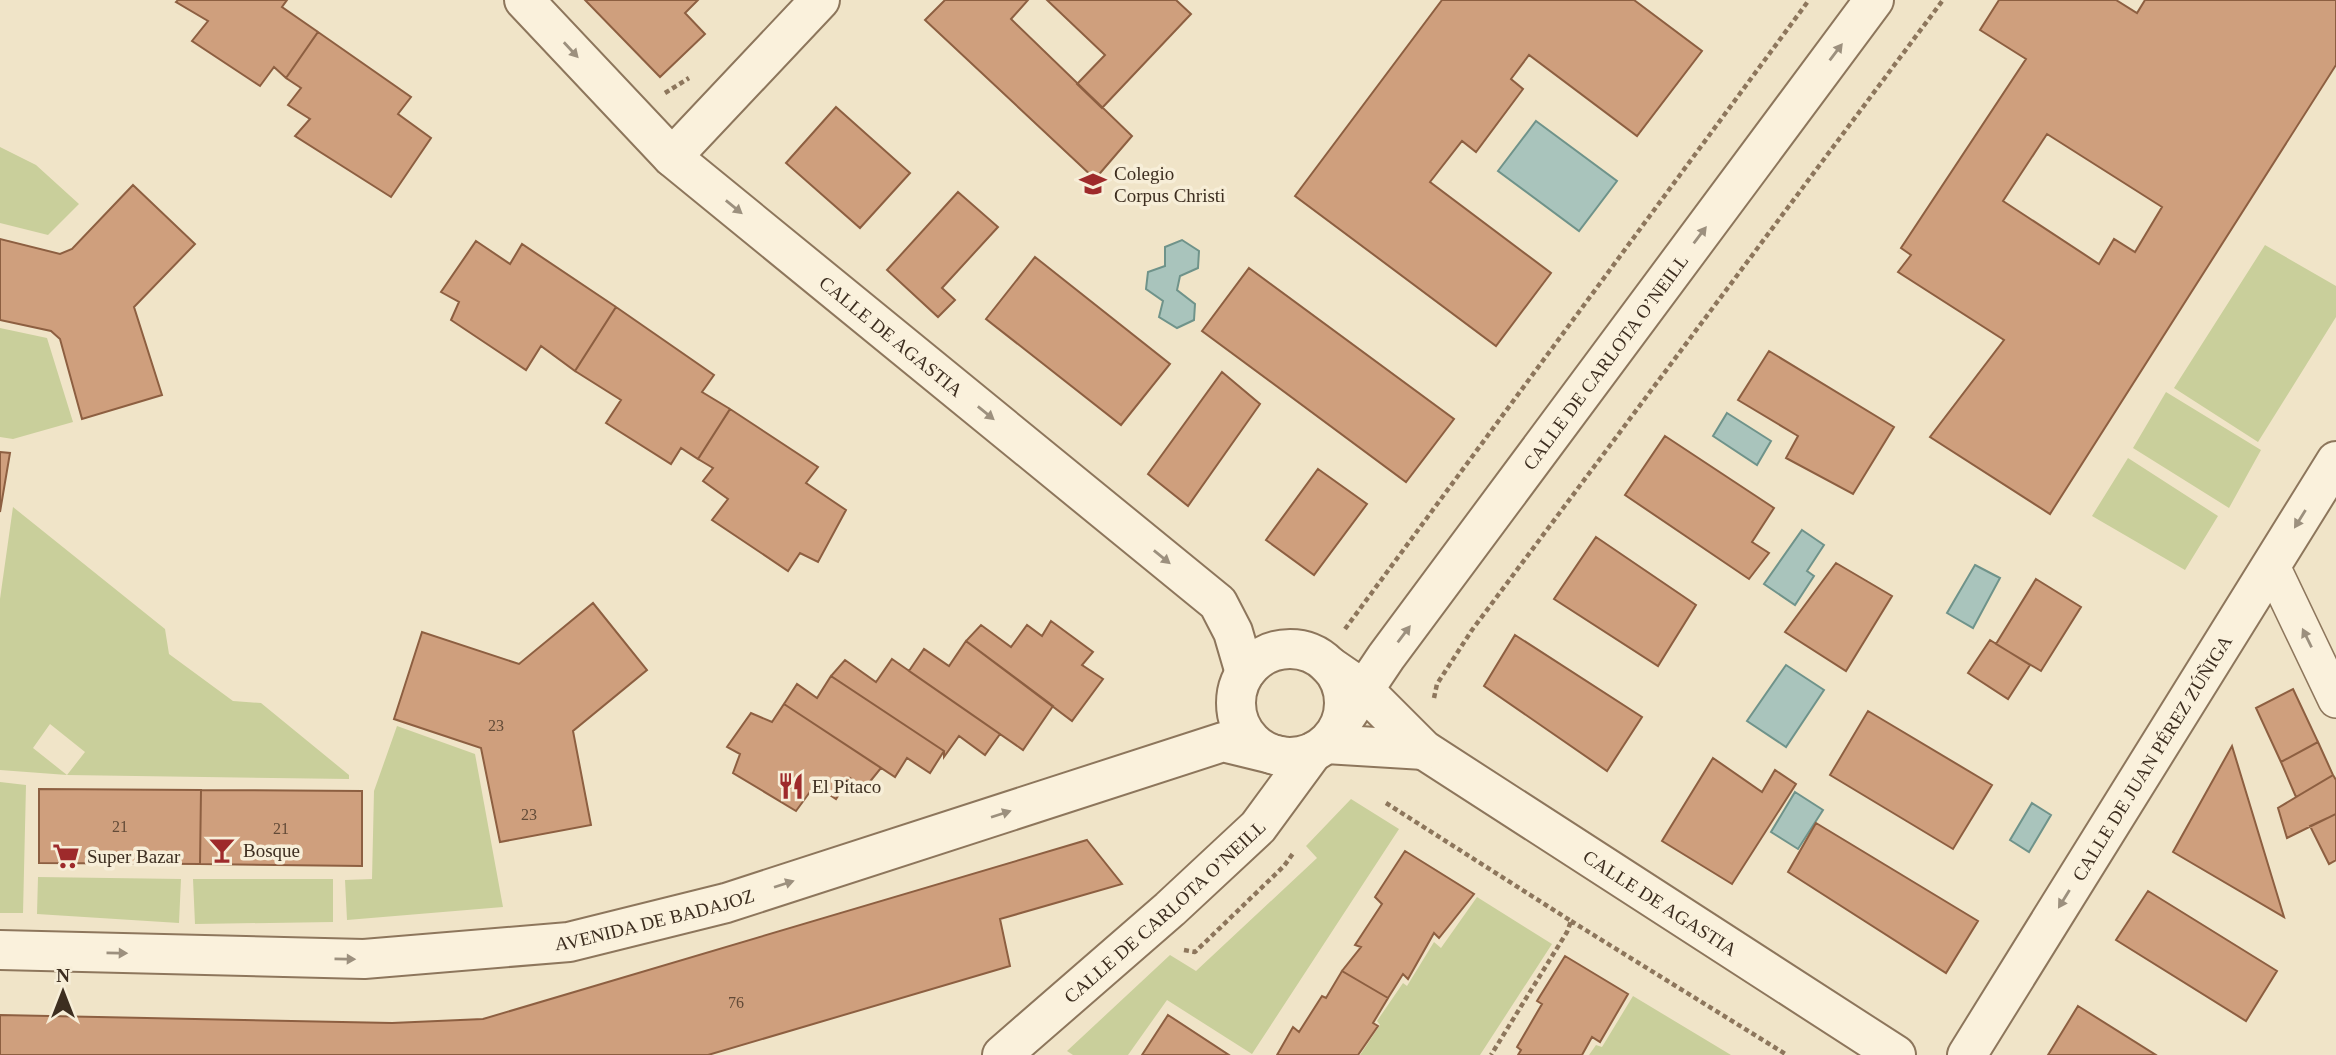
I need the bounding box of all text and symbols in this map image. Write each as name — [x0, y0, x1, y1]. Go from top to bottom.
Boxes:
one-way arrow — [562, 41, 579, 58]
one-way arrow — [1828, 43, 1842, 61]
place label: Colegio Corpus Christi — [1114, 163, 1225, 206]
school or university icon: Colegio Corpus Christi — [1078, 169, 1108, 199]
one-way arrow — [725, 200, 743, 215]
one-way arrow — [1693, 226, 1707, 244]
street label: CALLE DE CARLOTA O’NEILL — [1519, 250, 1692, 474]
street label: CALLE DE AGASTIA — [815, 272, 967, 401]
one-way arrow — [978, 405, 995, 420]
one-way arrow — [2293, 509, 2306, 528]
one-way arrow — [1154, 549, 1171, 564]
one-way arrow — [1396, 625, 1410, 643]
one-way arrow — [2301, 628, 2312, 648]
street label: CALLE DE JUAN PÉREZ ZÚÑIGA — [2068, 631, 2236, 885]
house number: 23 — [488, 717, 504, 734]
restaurant icon: El Pitaco — [776, 771, 806, 801]
place label: El Pitaco — [812, 776, 881, 797]
house number: 23 — [521, 806, 537, 823]
one-way arrow — [990, 808, 1011, 819]
street label: CALLE DE CARLOTA O’NEILL — [1060, 816, 1270, 1007]
house number: 21 — [112, 818, 128, 835]
house number: 21 — [273, 820, 289, 837]
bar icon: Bosque — [207, 835, 237, 865]
place label: Bosque — [243, 840, 300, 861]
supermarket icon: Super Bazar — [51, 841, 81, 871]
place label: Super Bazar — [87, 846, 181, 867]
street label: CALLE DE AGASTIA — [1579, 846, 1741, 960]
one-way arrow — [774, 878, 795, 889]
street label: AVENIDA DE BADAJOZ — [554, 885, 757, 954]
one-way arrow — [2057, 890, 2070, 909]
one-way arrow — [106, 948, 128, 959]
one-way arrow — [334, 953, 356, 965]
north arrow — [28, 957, 98, 1027]
text: N — [56, 965, 70, 986]
house number: 76 — [728, 994, 744, 1011]

